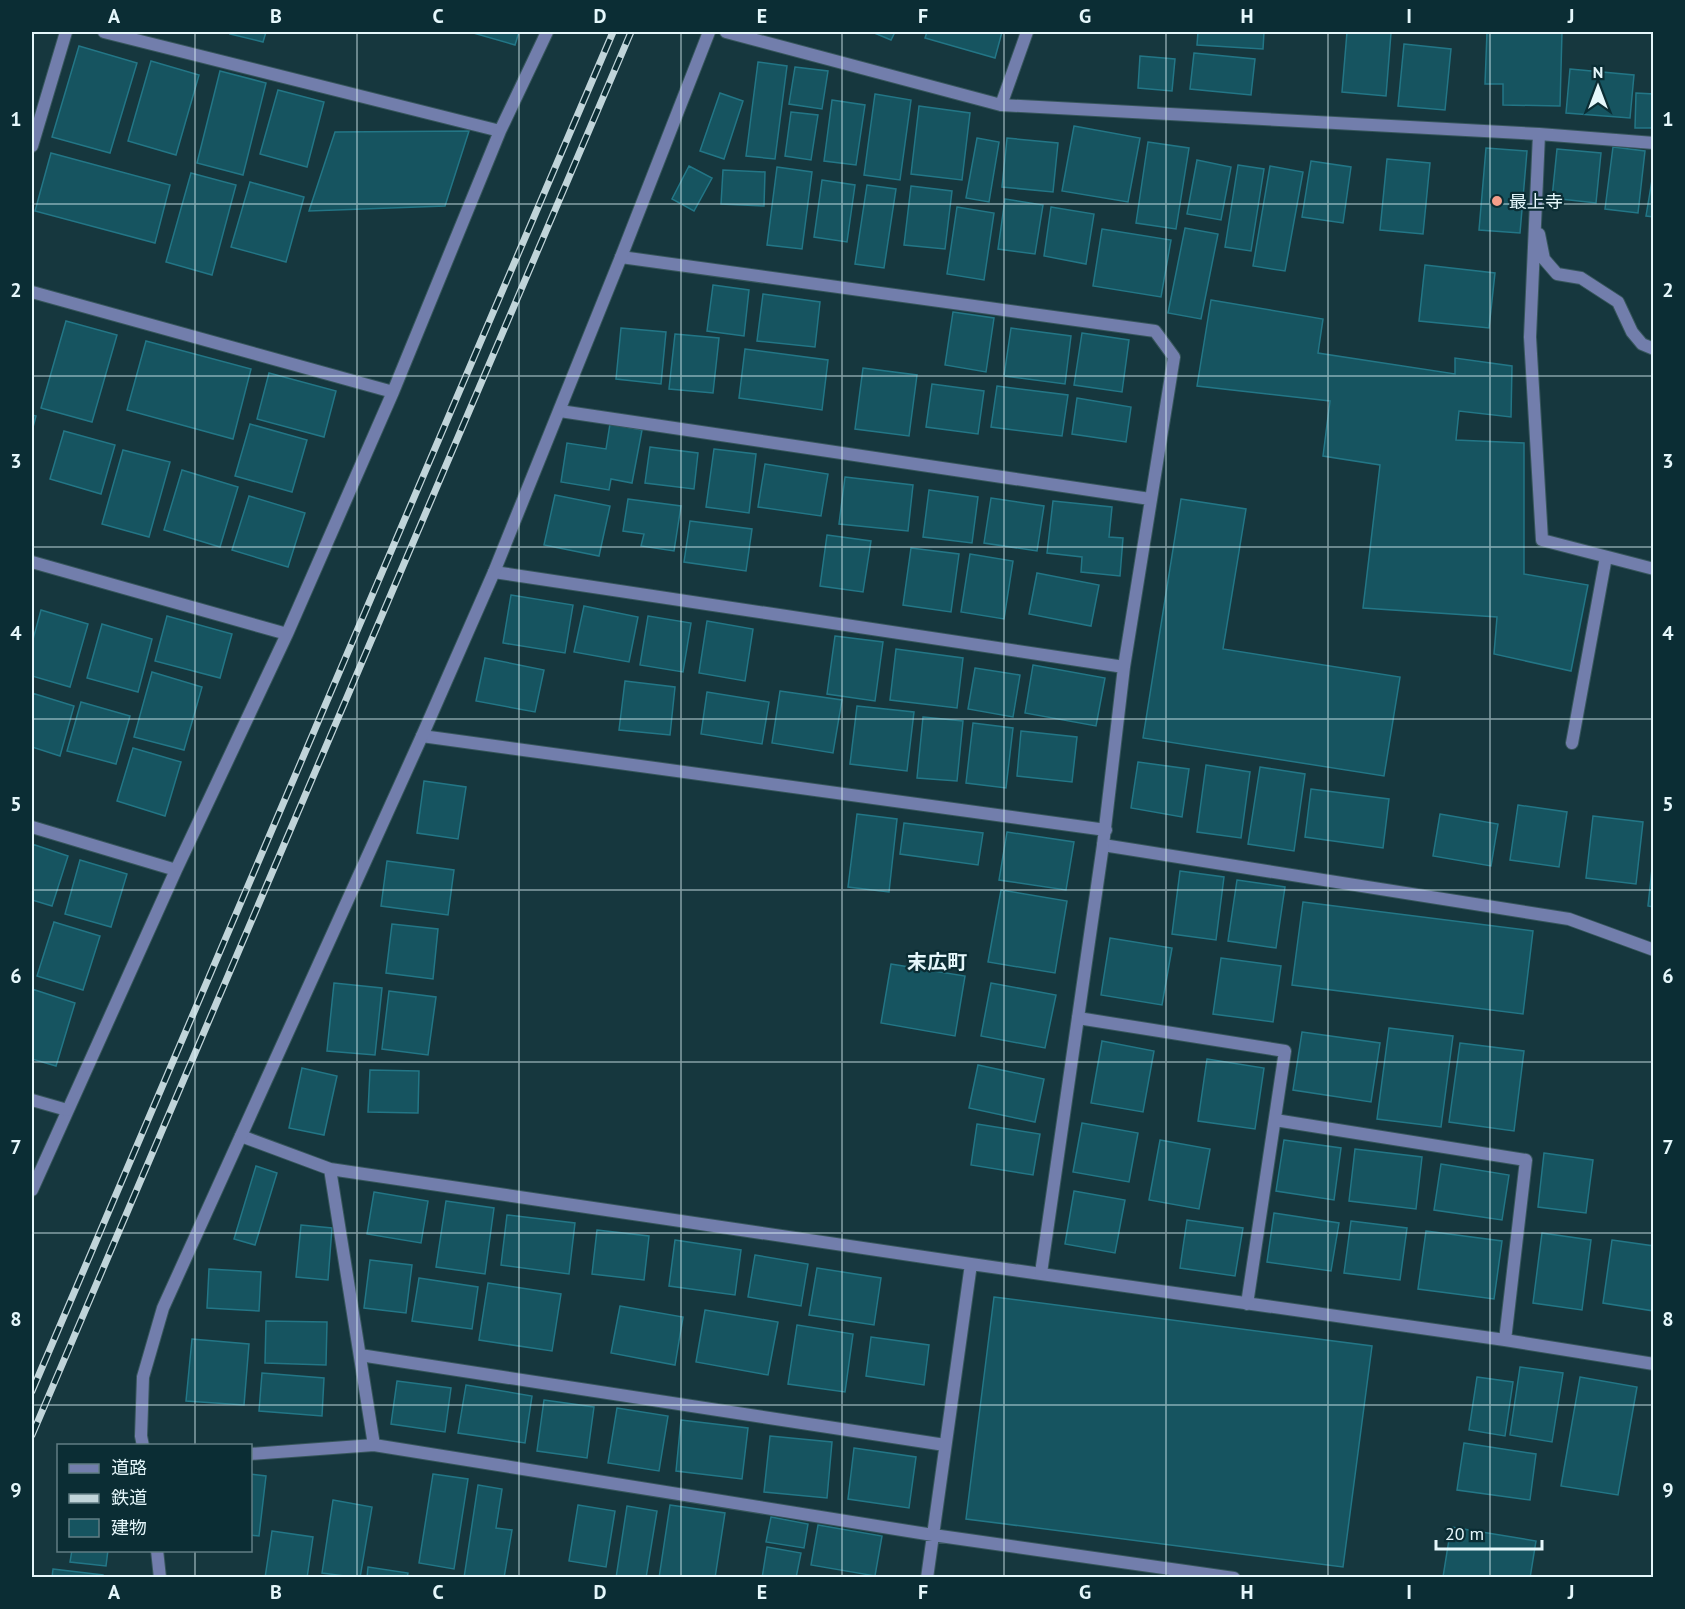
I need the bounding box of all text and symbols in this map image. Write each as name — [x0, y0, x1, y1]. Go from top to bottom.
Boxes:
text: A — [108, 3, 121, 29]
text: B — [270, 3, 282, 29]
text: C — [432, 3, 444, 29]
text: D — [594, 3, 607, 29]
text: E — [757, 3, 767, 29]
text: F — [918, 3, 928, 29]
text: G — [1079, 3, 1091, 29]
text: H — [1240, 3, 1254, 29]
text: I — [1406, 3, 1412, 29]
text: J — [1567, 3, 1574, 29]
north arrow — [1568, 57, 1628, 117]
text: N — [1593, 62, 1603, 82]
text: 1 — [10, 106, 22, 132]
text: 1 — [1662, 106, 1674, 132]
place label: 最上寺 — [1509, 190, 1563, 213]
marker: 最上寺 — [1490, 194, 1504, 208]
text: 2 — [10, 277, 22, 303]
text: 2 — [1662, 277, 1674, 303]
text: 3 — [10, 448, 22, 474]
text: 3 — [1662, 448, 1674, 474]
text: 4 — [10, 620, 22, 646]
text: 4 — [1662, 620, 1674, 646]
text: 5 — [10, 791, 22, 817]
text: 5 — [1662, 791, 1674, 817]
district label: 末広町 — [907, 949, 967, 975]
text: 6 — [10, 963, 22, 989]
text: 6 — [1662, 963, 1674, 989]
text: 7 — [10, 1134, 22, 1160]
text: 7 — [1662, 1134, 1674, 1160]
text: 8 — [10, 1306, 22, 1332]
text: 8 — [1662, 1306, 1674, 1332]
legend — [57, 1444, 252, 1552]
text: 道路 — [111, 1456, 147, 1479]
text: 9 — [10, 1477, 22, 1503]
text: 9 — [1662, 1477, 1674, 1503]
text: 鉄道 — [111, 1486, 147, 1509]
scale bar — [1436, 1513, 1542, 1551]
text: 建物 — [111, 1516, 147, 1539]
text: 20 m — [1445, 1522, 1484, 1545]
text: A — [108, 1579, 121, 1605]
text: B — [270, 1579, 282, 1605]
text: C — [432, 1579, 444, 1605]
text: D — [594, 1579, 607, 1605]
text: E — [757, 1579, 767, 1605]
text: F — [918, 1579, 928, 1605]
text: G — [1079, 1579, 1091, 1605]
text: H — [1240, 1579, 1254, 1605]
text: I — [1406, 1579, 1412, 1605]
text: J — [1567, 1579, 1574, 1605]

